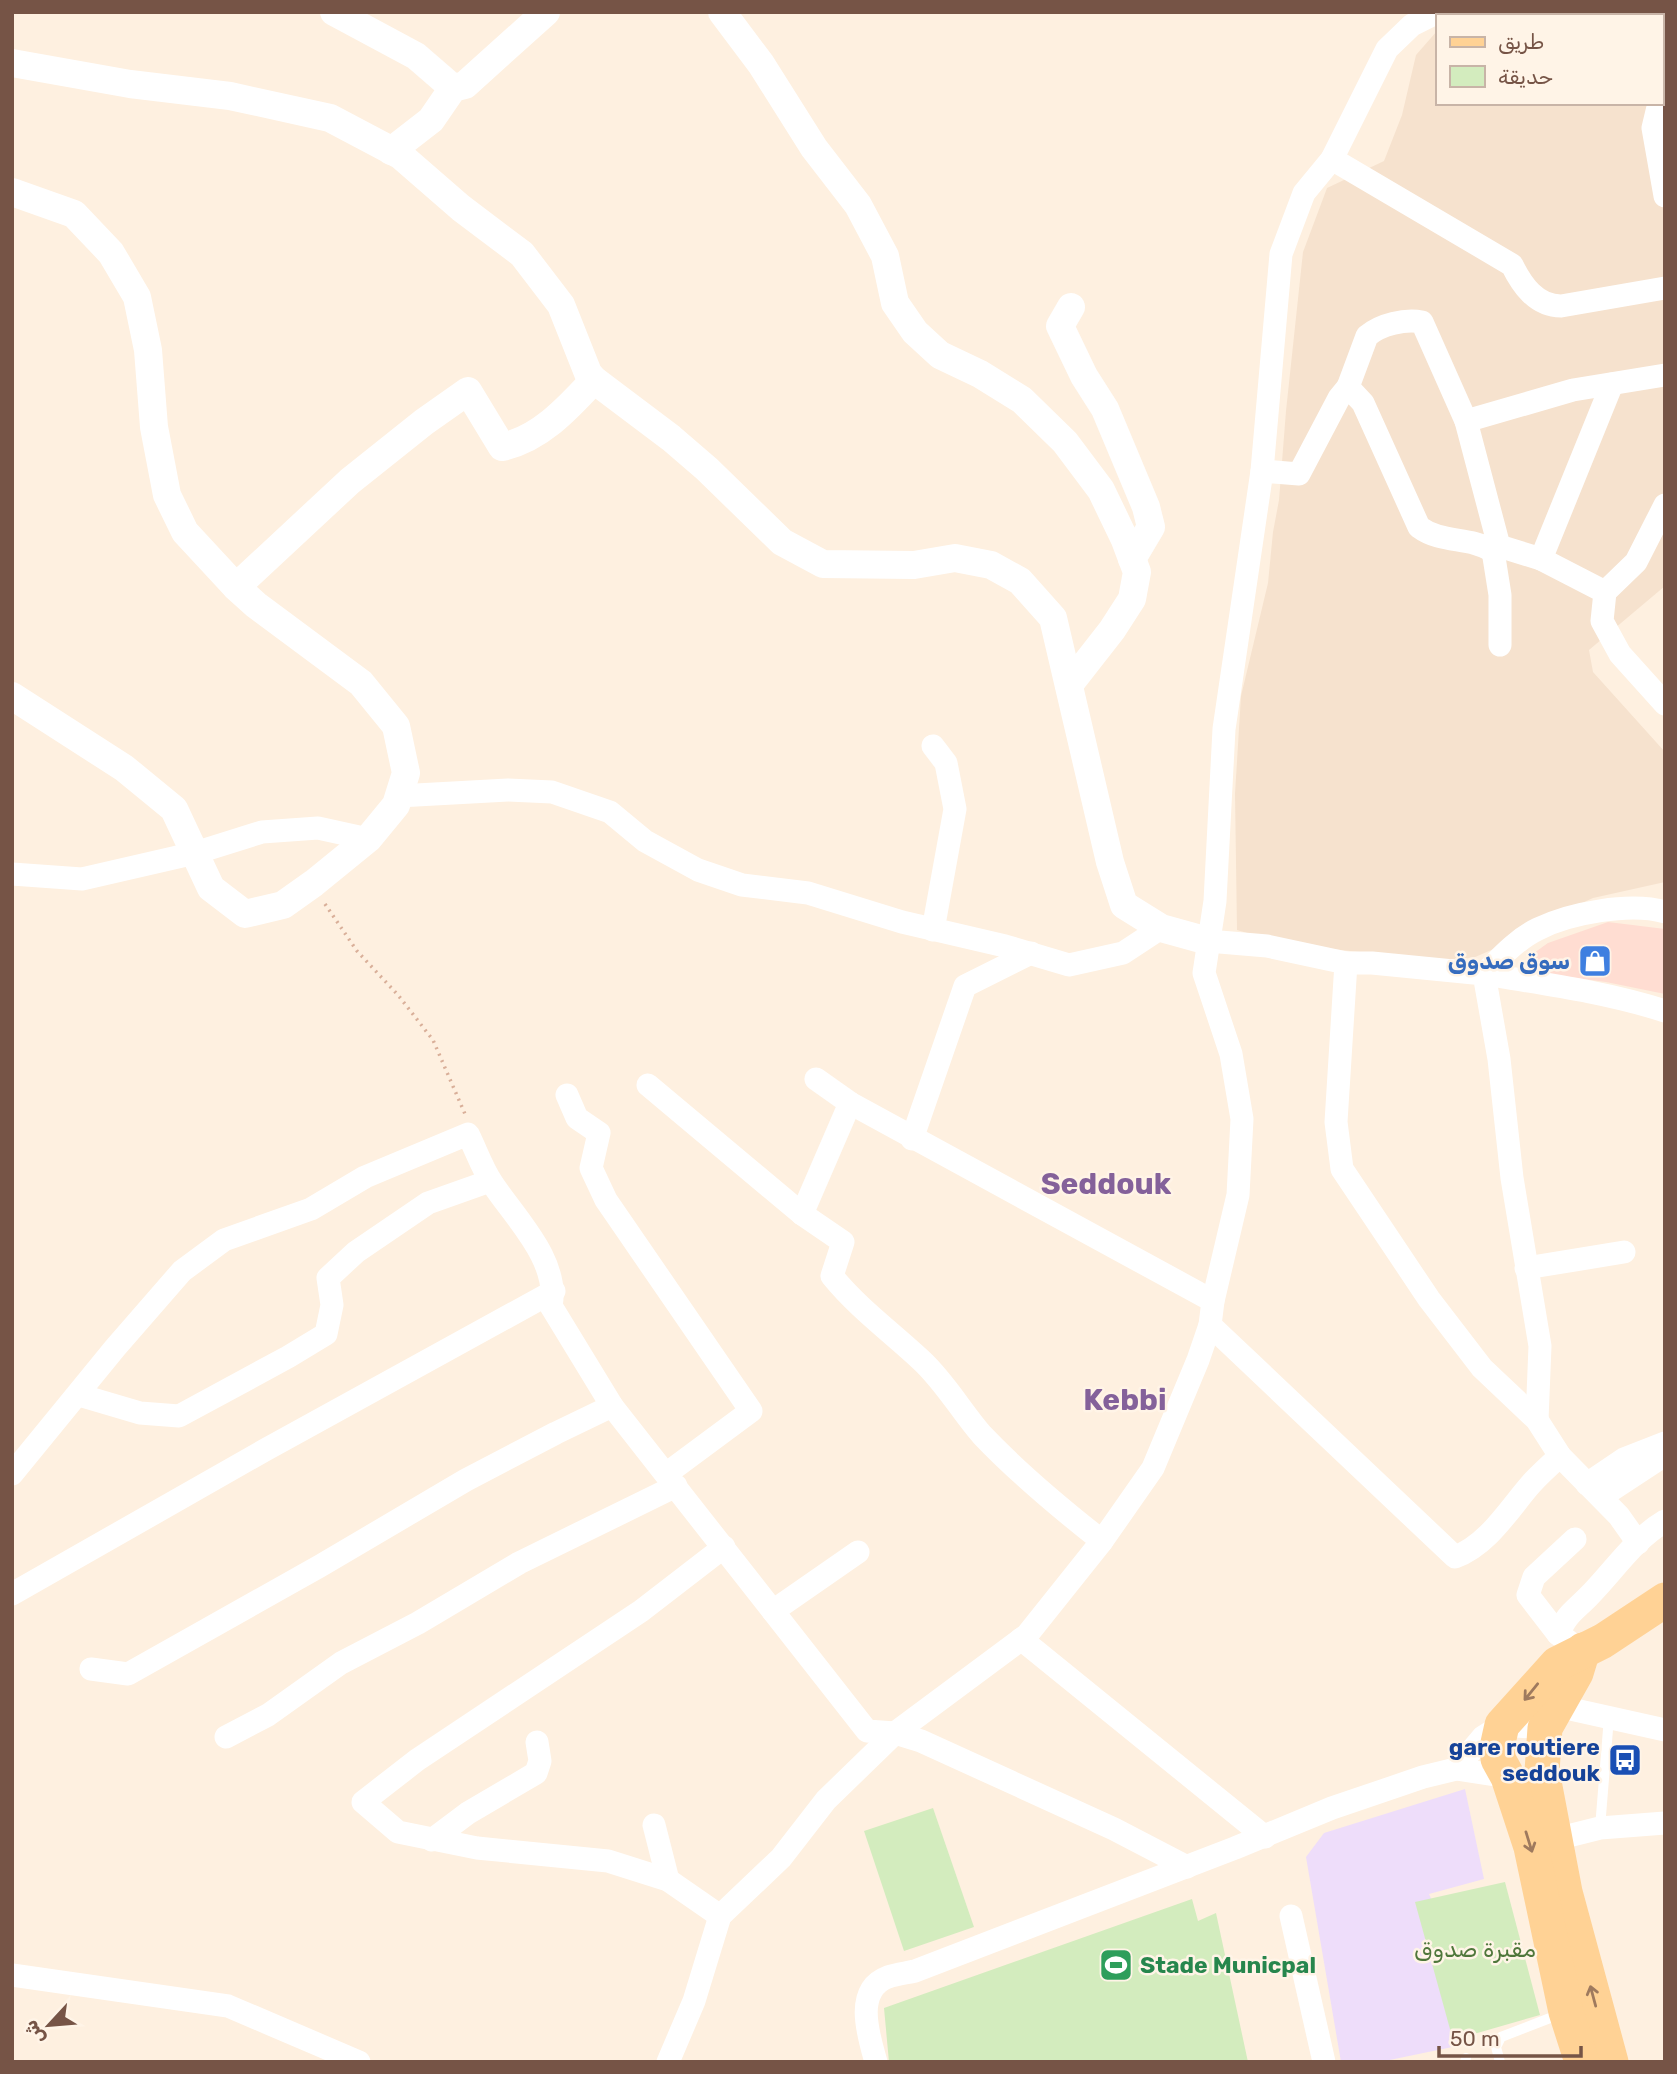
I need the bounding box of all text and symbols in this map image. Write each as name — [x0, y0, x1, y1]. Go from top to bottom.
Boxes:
legend — [1436, 14, 1663, 105]
text: طريق — [1498, 29, 1544, 54]
text: حديقة — [1498, 64, 1553, 89]
shop icon: سوق صدوق — [1576, 942, 1614, 980]
place label: سوق صدوق — [1448, 947, 1570, 975]
district label: Seddouk — [1041, 1166, 1172, 1202]
district label: Kebbi — [1083, 1382, 1167, 1418]
one-way arrow — [1523, 1682, 1538, 1700]
place label: gare routiere seddouk — [1449, 1733, 1601, 1787]
bus stop icon: gare routiere seddouk — [1606, 1741, 1644, 1779]
one-way arrow — [1523, 1830, 1536, 1852]
park label: مقبرة صدوق — [1414, 1935, 1536, 1963]
sports icon: Stade Municpal — [1097, 1946, 1135, 1984]
place label: Stade Municpal — [1140, 1951, 1316, 1979]
one-way arrow — [1586, 1985, 1599, 2008]
north arrow — [14, 1990, 84, 2060]
scale bar — [1439, 2014, 1581, 2058]
text: ش — [19, 2016, 50, 2048]
text: 50 m — [1450, 2026, 1500, 2051]

